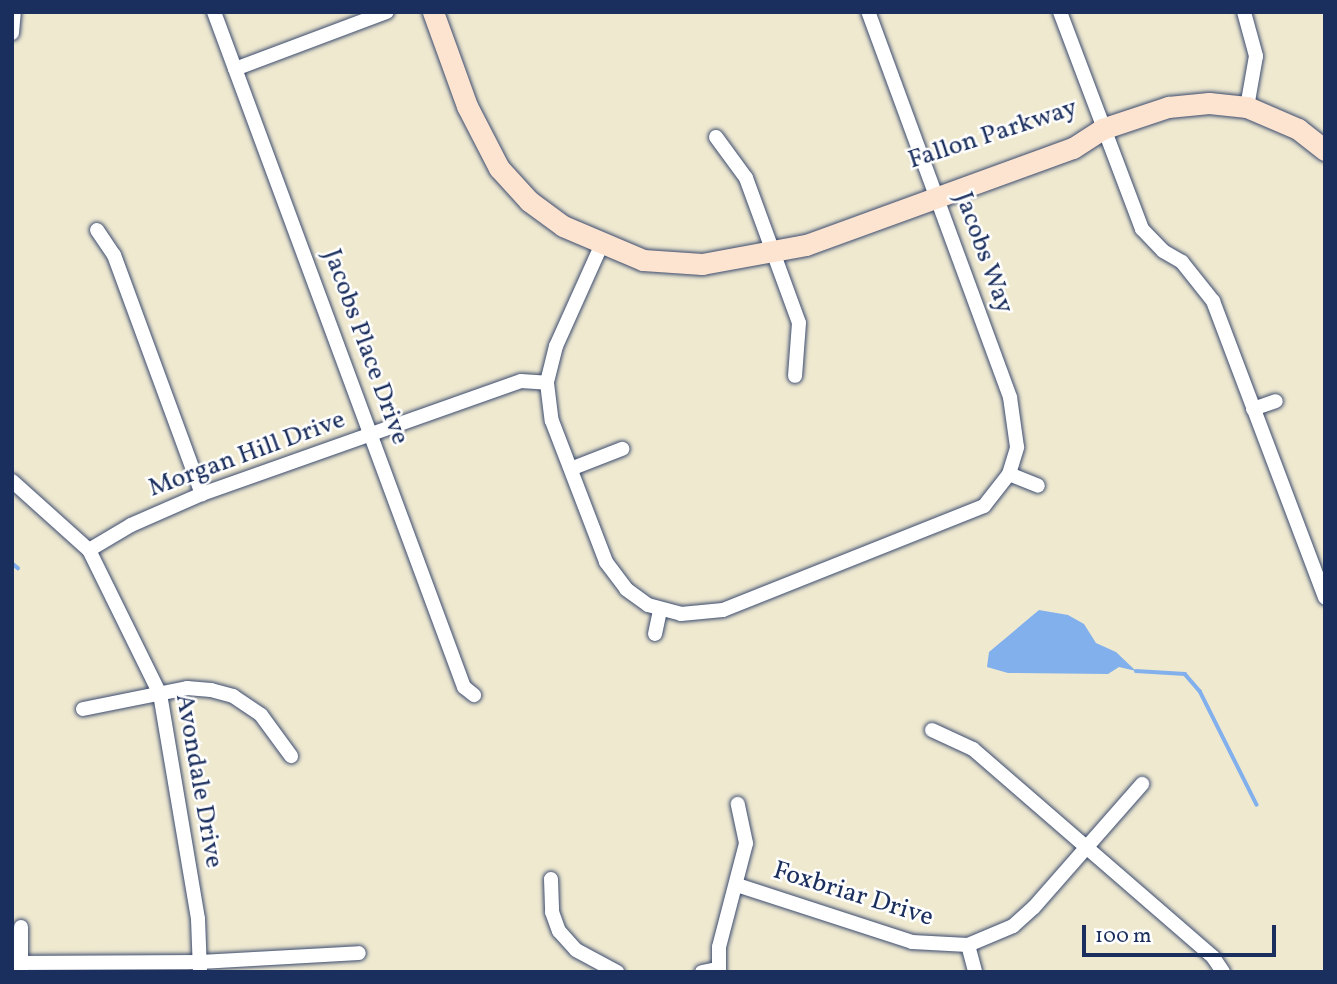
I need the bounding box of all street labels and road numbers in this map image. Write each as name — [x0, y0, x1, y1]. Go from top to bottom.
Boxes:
street label: Fallon Parkway — [905, 93, 1081, 177]
street label: Jacobs Way — [946, 188, 1020, 318]
street label: Jacobs Place Drive — [315, 245, 415, 449]
street label: Morgan Hill Drive — [144, 405, 350, 505]
street label: Avondale Drive — [167, 692, 229, 870]
street label: Foxbriar Drive — [769, 856, 937, 934]

